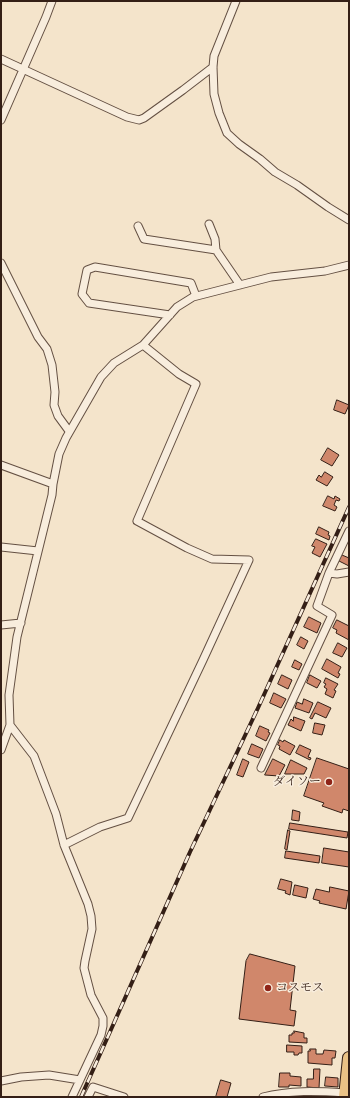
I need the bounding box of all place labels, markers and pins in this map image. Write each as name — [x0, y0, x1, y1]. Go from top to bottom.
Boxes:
place label: ダイソー — [273, 775, 321, 789]
marker: ダイソー — [324, 777, 334, 787]
place label: コスモス — [276, 981, 324, 995]
marker: コスモス — [263, 983, 273, 993]

